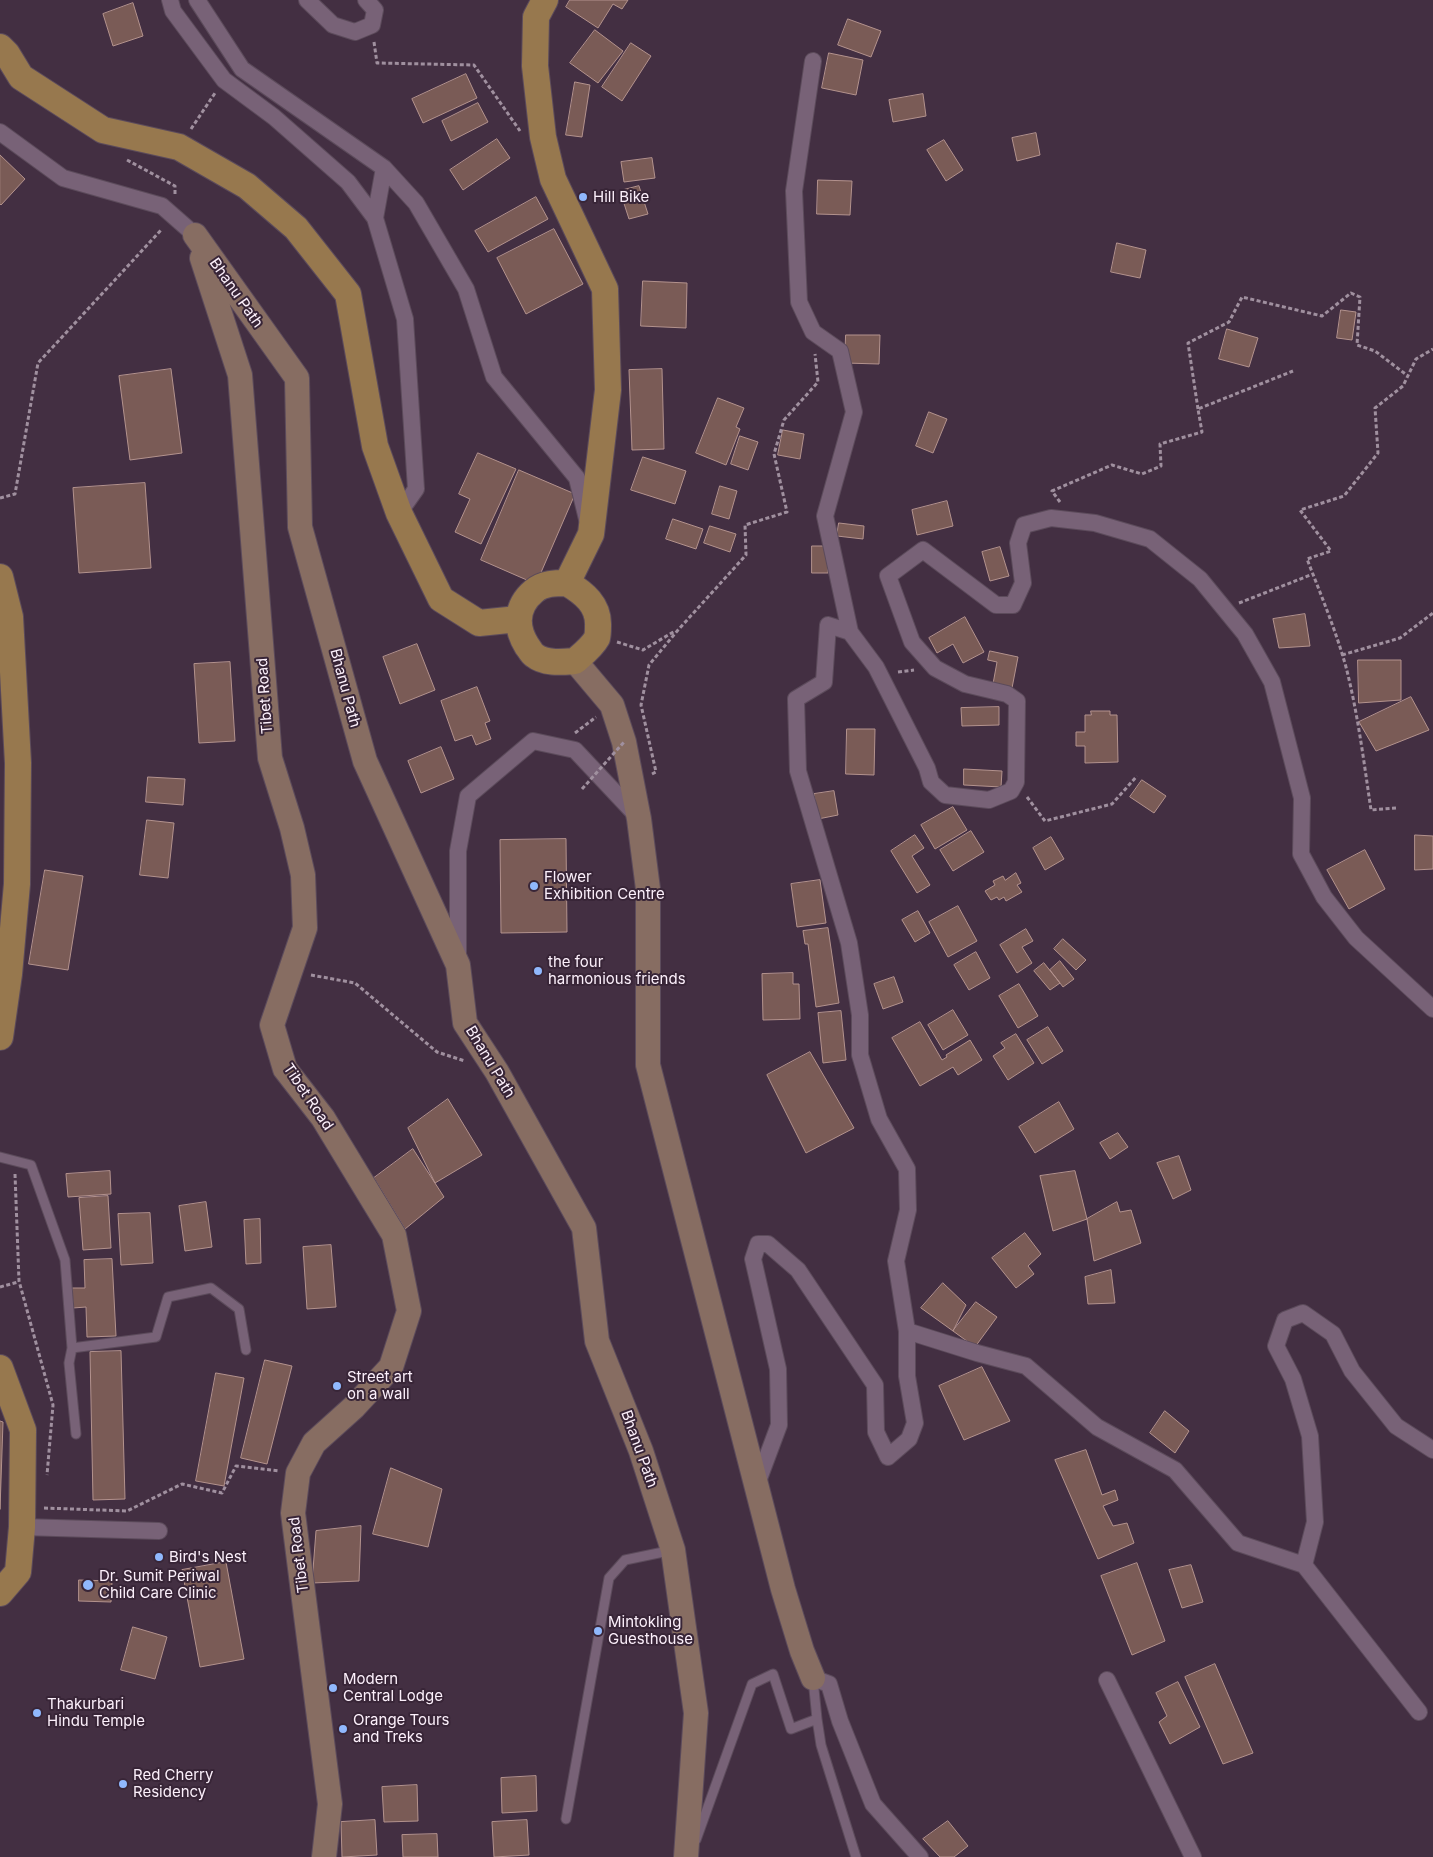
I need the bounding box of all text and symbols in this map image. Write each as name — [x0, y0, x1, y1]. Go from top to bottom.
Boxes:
place label: Hill Bike — [593, 188, 649, 206]
marker: Hill Bike — [577, 191, 589, 203]
street label: Bhanu Path — [205, 255, 267, 331]
street label: Bhanu Path — [326, 647, 364, 729]
street label: Tibet Road — [253, 657, 277, 735]
place label: Flower Exhibition Centre — [544, 868, 665, 903]
marker: Flower Exhibition Centre — [528, 880, 540, 892]
place label: the four harmonious friends — [548, 953, 686, 988]
marker: the four harmonious friends — [532, 965, 544, 977]
street label: Bhanu Path — [461, 1023, 519, 1101]
street label: Tibet Road — [279, 1060, 337, 1134]
place label: Street art on a wall — [347, 1368, 413, 1403]
marker: Street art on a wall — [331, 1380, 343, 1392]
street label: Bhanu Path — [617, 1408, 661, 1490]
street label: Tibet Road — [285, 1516, 313, 1594]
place label: Bird's Nest — [169, 1548, 247, 1566]
marker: Bird's Nest — [153, 1551, 165, 1563]
place label: Dr. Sumit Periwal Child Care Clinic — [99, 1567, 220, 1602]
marker: Dr. Sumit Periwal Child Care Clinic — [81, 1578, 95, 1592]
place label: Mintokling Guesthouse — [608, 1613, 693, 1648]
marker: Mintokling Guesthouse — [592, 1625, 604, 1637]
place label: Modern Central Lodge — [343, 1670, 443, 1705]
marker: Modern Central Lodge — [327, 1682, 339, 1694]
place label: Thakurbari Hindu Temple — [47, 1695, 145, 1730]
marker: Thakurbari Hindu Temple — [31, 1707, 43, 1719]
place label: Orange Tours and Treks — [353, 1711, 450, 1746]
marker: Orange Tours and Treks — [337, 1723, 349, 1735]
place label: Red Cherry Residency — [133, 1766, 213, 1801]
marker: Red Cherry Residency — [117, 1778, 129, 1790]

